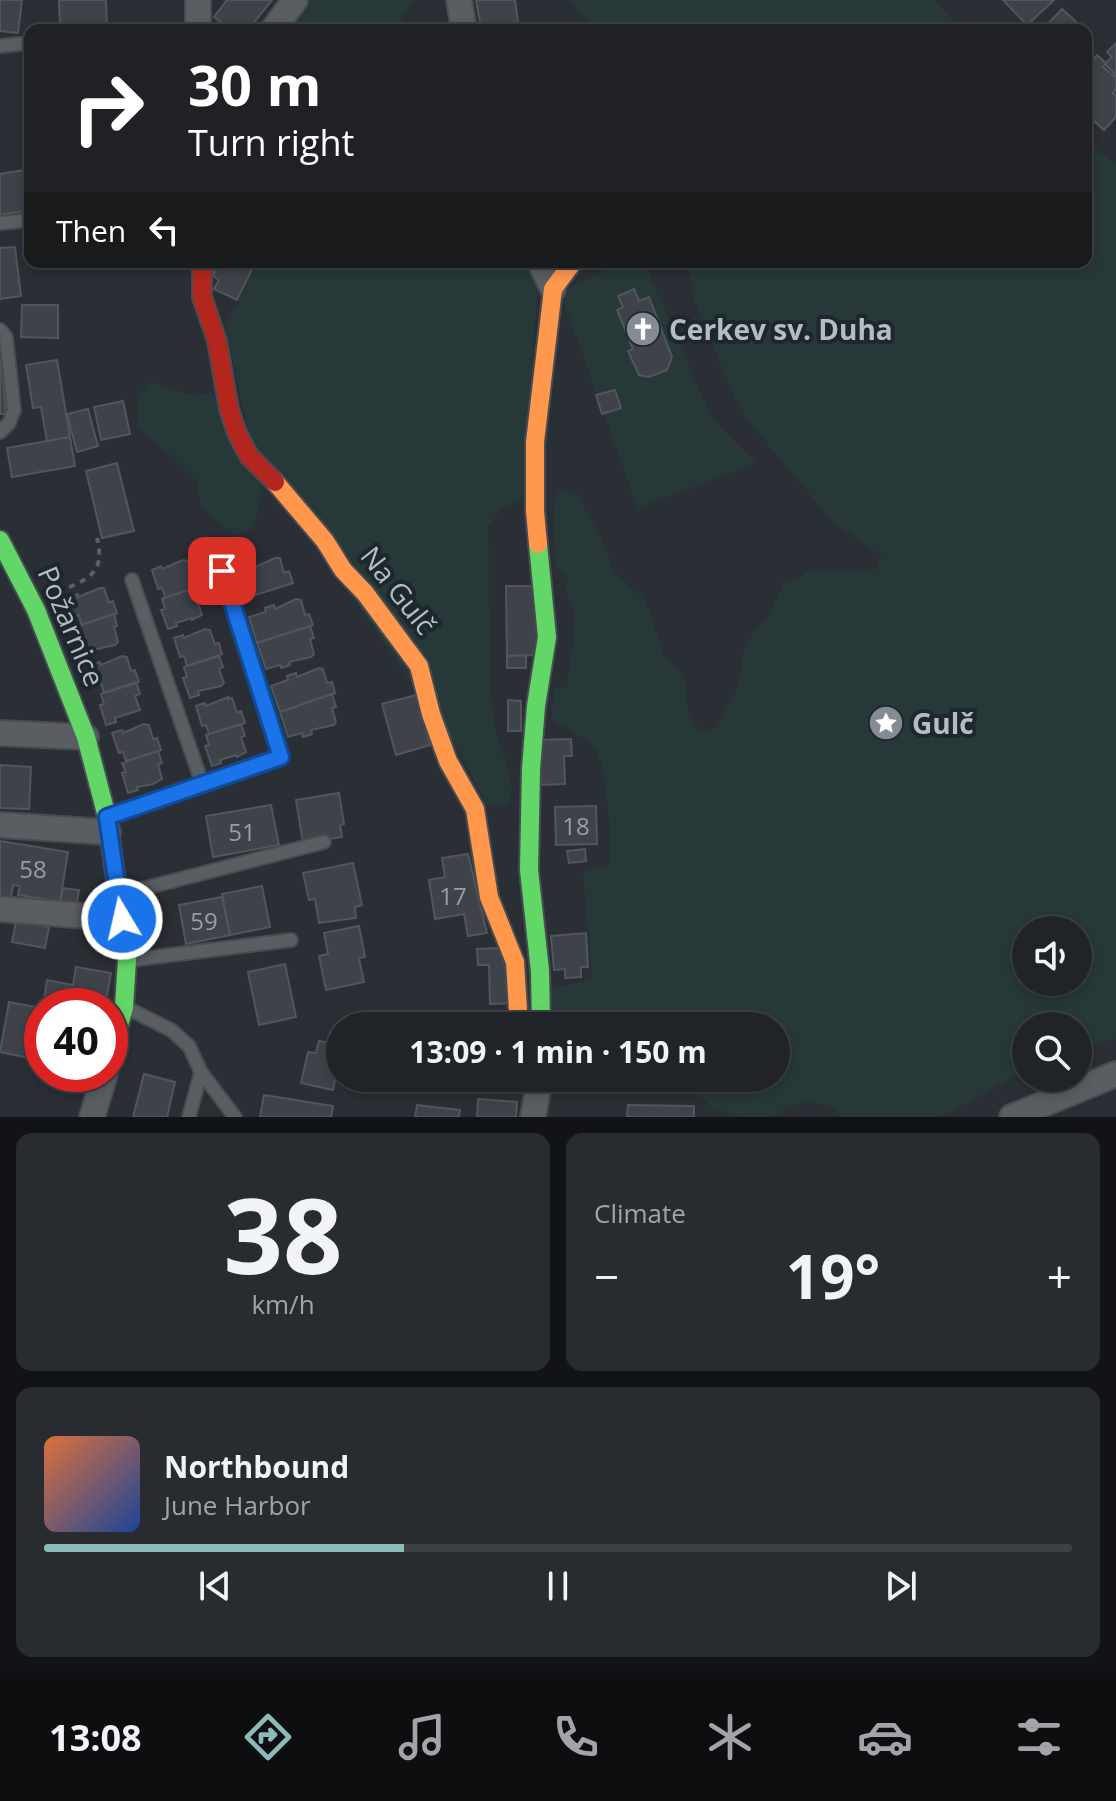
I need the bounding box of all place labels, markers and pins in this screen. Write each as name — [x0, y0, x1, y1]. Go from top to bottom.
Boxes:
church icon: Cerkev sv. Duha — [624, 310, 662, 348]
place label: Cerkev sv. Duha — [669, 310, 893, 348]
pin — [188, 537, 256, 605]
place icon: Gulč — [867, 704, 905, 742]
place label: Gulč — [912, 704, 974, 742]

